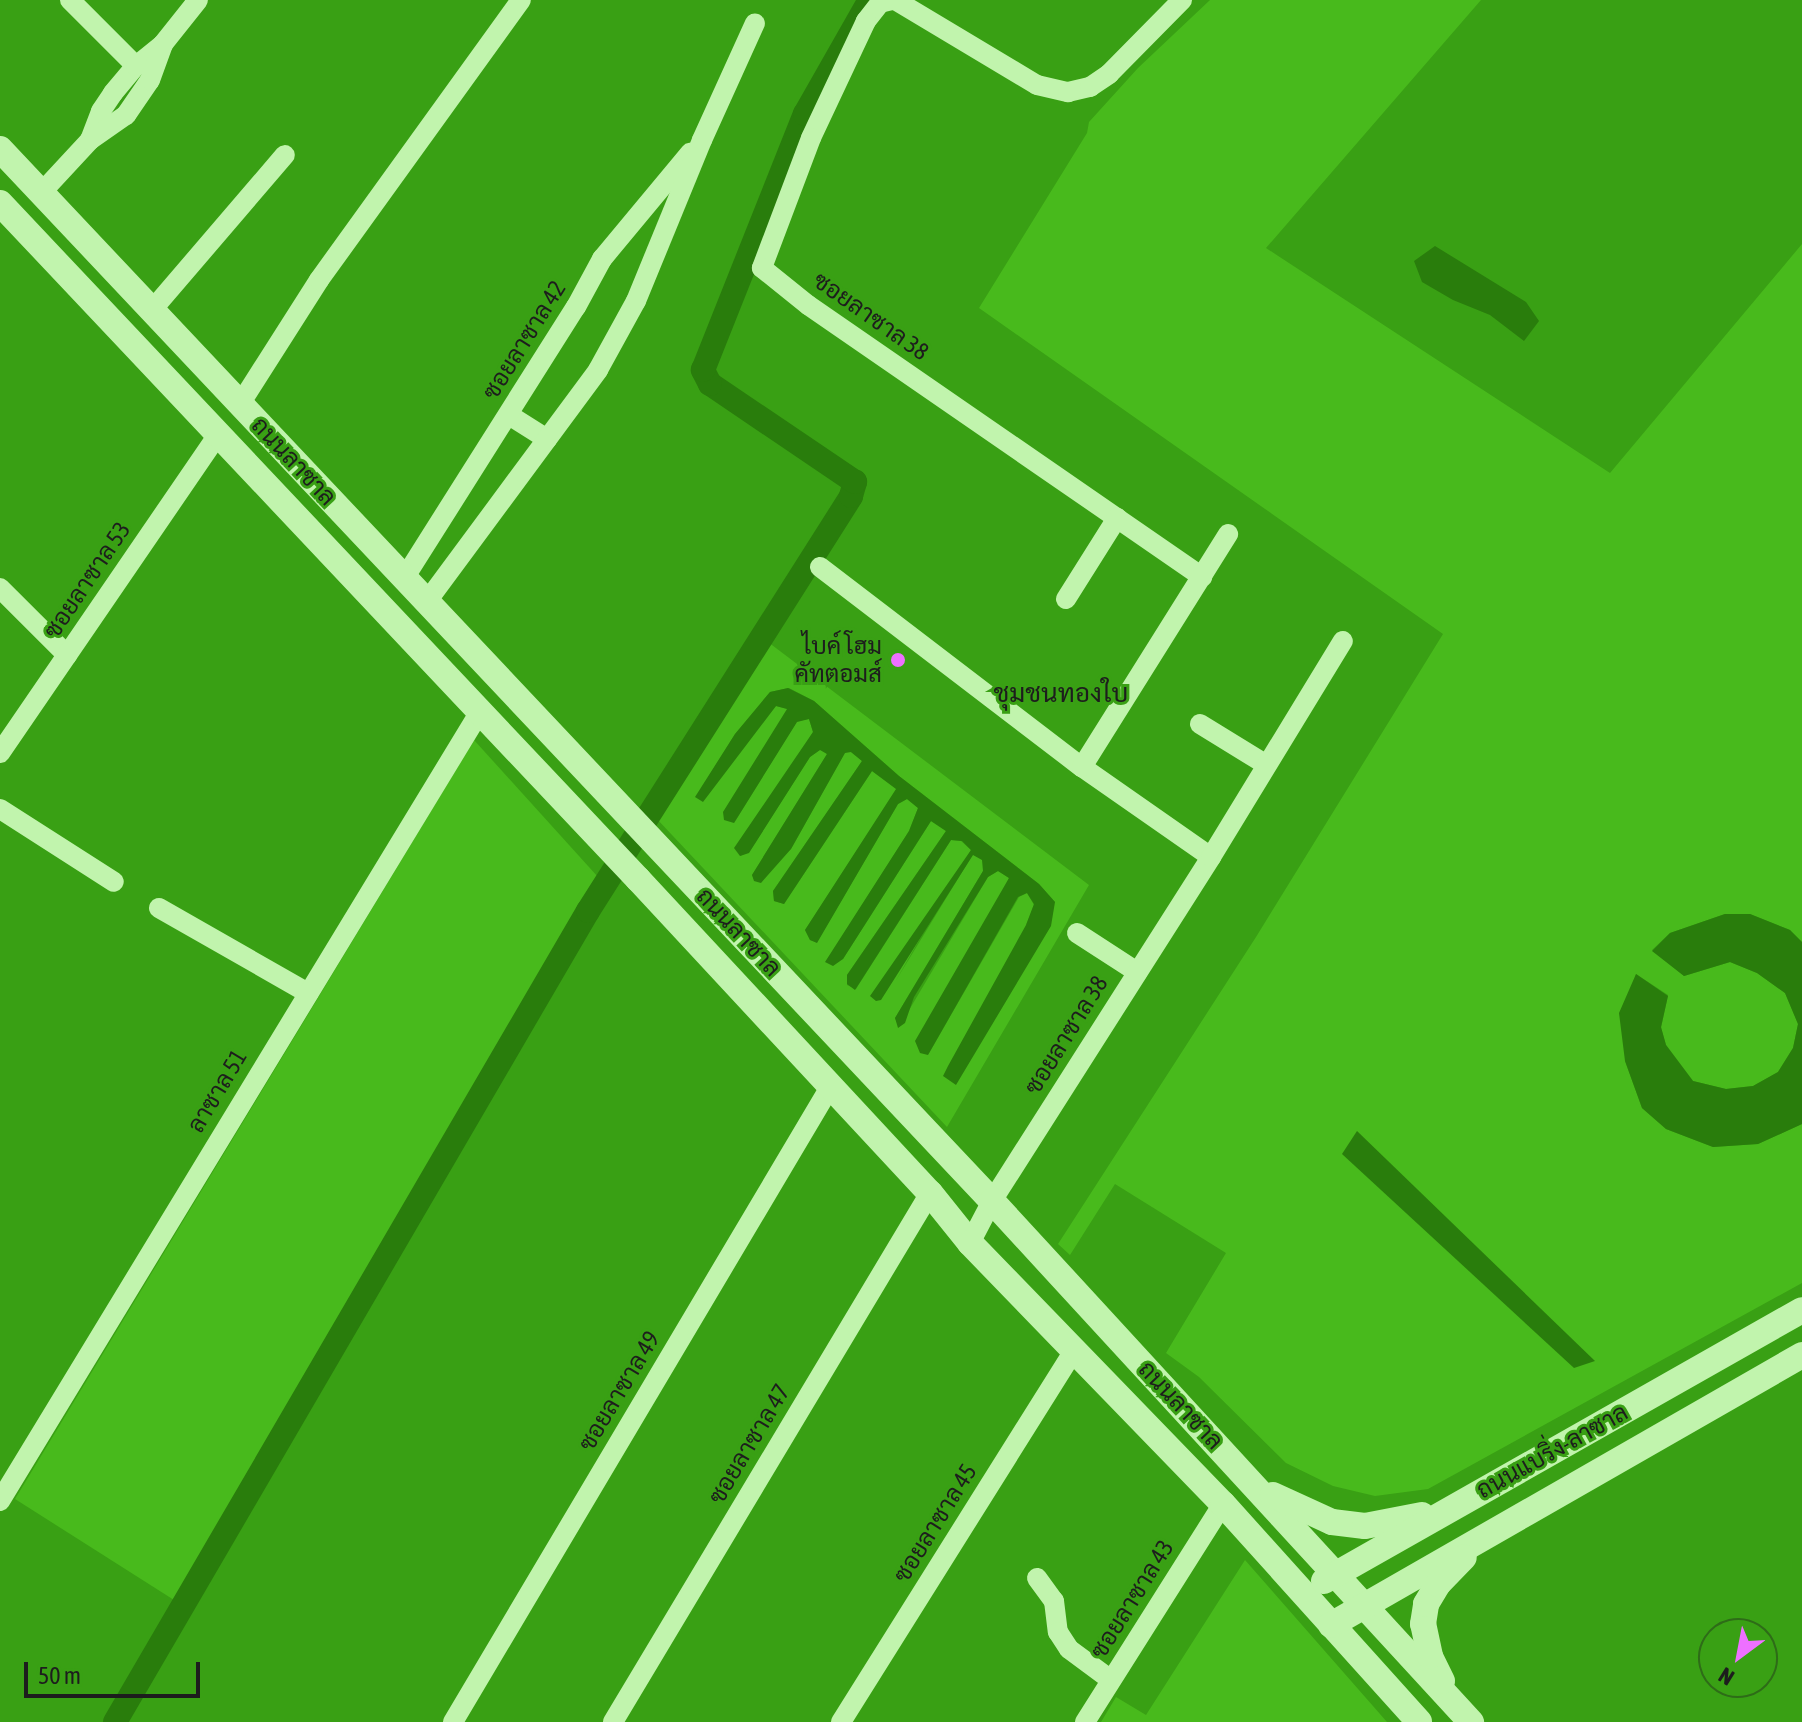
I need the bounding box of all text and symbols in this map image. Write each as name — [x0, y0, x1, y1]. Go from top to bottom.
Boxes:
street label: ซอยลาซาล 38 — [808, 266, 934, 366]
street label: ซอยลาซาล 42 — [476, 275, 572, 405]
street label: ถนนลาซาล — [246, 411, 342, 511]
street label: ซอยลาซาล 53 — [37, 516, 137, 644]
place label: ไบค์ โฮม คัทตอมส์ — [794, 632, 882, 688]
marker: ไบค์ โฮม คัทตอมส์ — [889, 651, 907, 669]
district label: ชุมชนทองใบ — [994, 678, 1128, 710]
street label: ถนนลาซาล — [691, 882, 787, 982]
street label: ซอยลาซาล 38 — [1018, 970, 1114, 1100]
street label: ลาซาล 51 — [181, 1044, 253, 1138]
street label: ซอยลาซาล 49 — [572, 1326, 666, 1456]
street label: ถนนลาซาล — [1133, 1355, 1229, 1455]
street label: ซอยลาซาล 47 — [702, 1379, 796, 1509]
street label: ถนนแบริ่ง-ลาซาล — [1471, 1398, 1633, 1504]
street label: ซอยลาซาล 45 — [887, 1458, 983, 1588]
street label: ซอยลาซาล 43 — [1084, 1534, 1180, 1664]
north arrow — [1698, 1618, 1778, 1698]
scale bar — [28, 1646, 204, 1696]
text: 50 m — [38, 1662, 81, 1689]
text: N — [1714, 1662, 1739, 1691]

